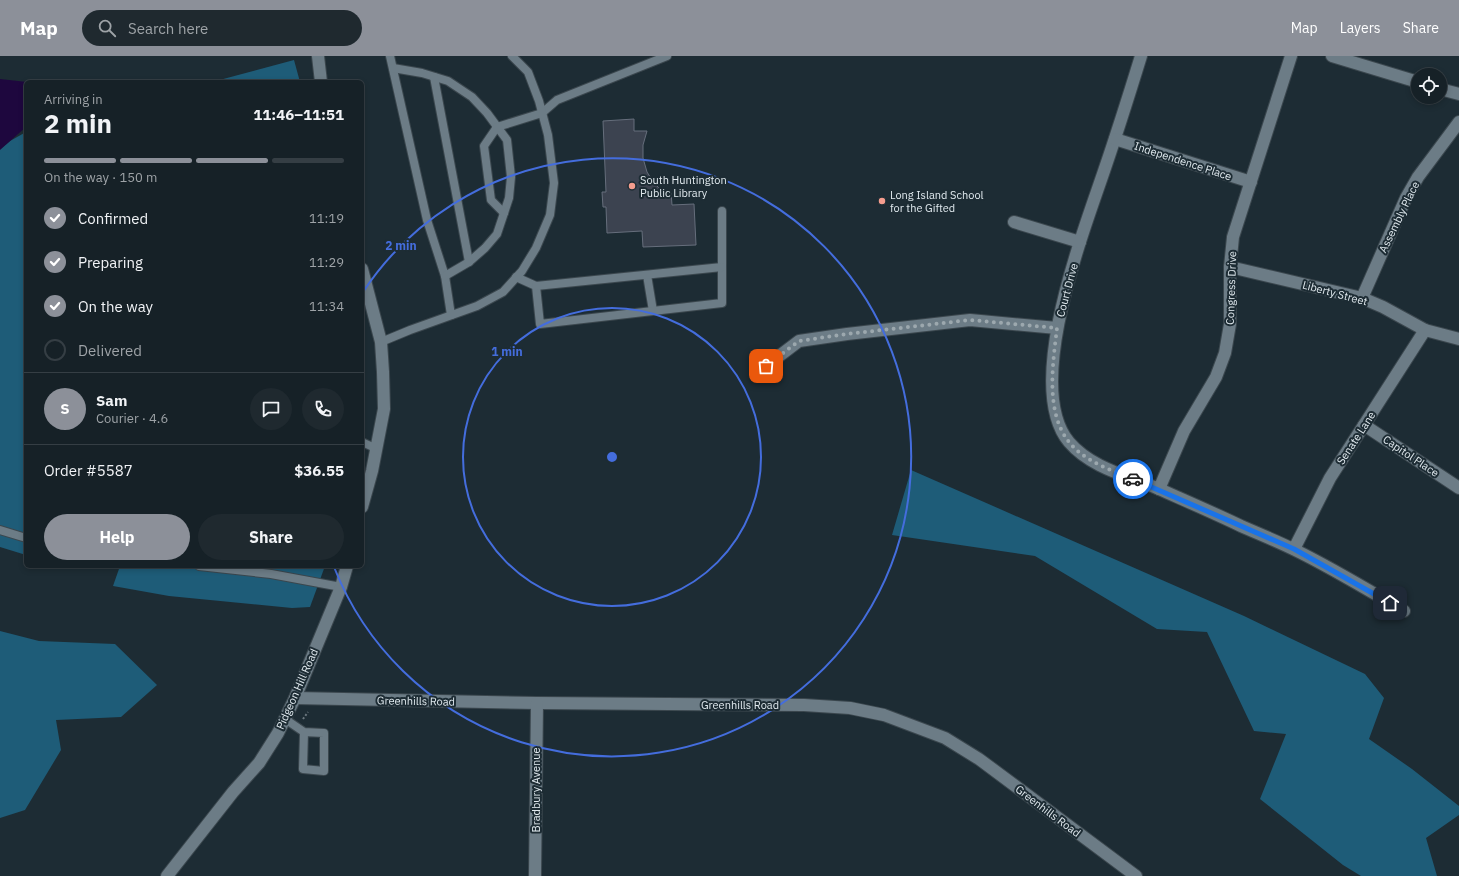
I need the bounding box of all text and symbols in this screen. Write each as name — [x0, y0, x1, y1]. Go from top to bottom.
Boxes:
search box — [82, 10, 362, 46]
text: Map — [20, 16, 58, 40]
icon: search — [96, 17, 118, 39]
text: Search here — [128, 19, 208, 38]
text: Map — [1291, 19, 1318, 37]
text: Layers — [1340, 19, 1381, 37]
text: Share — [1403, 19, 1439, 37]
map controls — [1411, 68, 1447, 104]
button: locate — [1411, 68, 1447, 104]
text: Arriving in — [44, 91, 103, 108]
text: 11:46–11:51 — [253, 105, 344, 124]
text: 2 min — [44, 106, 112, 140]
street label: Independence Place — [1133, 139, 1233, 183]
text: On the way · 150 m — [44, 169, 157, 186]
place label: South Huntington Public Library — [640, 173, 727, 200]
street label: Assembly Place — [1376, 179, 1422, 255]
marker: South Huntington Public Library — [627, 181, 637, 191]
place label: Long Island School for the Gifted — [890, 188, 984, 215]
marker: Long Island School for the Gifted — [877, 196, 887, 206]
icon: check — [44, 207, 66, 229]
text: Confirmed — [78, 209, 148, 228]
text: 11:19 — [309, 210, 344, 227]
text: 2 min — [385, 238, 417, 253]
icon: check — [44, 251, 66, 273]
street label: Congress Drive — [1223, 251, 1239, 325]
text: Preparing — [78, 253, 143, 272]
text: 11:29 — [309, 254, 344, 271]
street label: Court Drive — [1053, 261, 1081, 319]
street label: Liberty Street — [1301, 278, 1369, 308]
icon: check — [44, 295, 66, 317]
text: On the way — [78, 297, 153, 316]
text: 11:34 — [309, 298, 344, 315]
text: Delivered — [78, 341, 142, 360]
text: 1 min — [491, 344, 523, 359]
pin — [749, 349, 783, 383]
icon: bag — [755, 355, 777, 377]
button: chat — [250, 388, 292, 430]
button: phone — [302, 388, 344, 430]
text: Sam — [96, 391, 127, 410]
text: S — [60, 399, 70, 418]
street label: Senate Lane — [1334, 409, 1378, 467]
text: Courier · 4.6 — [96, 410, 168, 427]
street label: Capitol Place — [1380, 432, 1442, 480]
centre of rings — [605, 450, 619, 464]
courier — [1113, 459, 1153, 499]
text: Order #5587 — [44, 461, 133, 480]
text: $36.55 — [294, 461, 344, 480]
icon: car — [1122, 468, 1144, 490]
button: Help — [44, 514, 190, 560]
button: Share — [198, 514, 344, 560]
pin — [1373, 586, 1407, 620]
icon: home — [1379, 592, 1401, 614]
street label: Pidgeon Hill Road — [273, 646, 321, 732]
street label: Greenhills Road — [377, 693, 455, 709]
street label: Greenhills Road — [701, 698, 779, 712]
street label: Bradbury Avenue — [529, 747, 543, 833]
street label: Greenhills Road — [1013, 782, 1083, 840]

